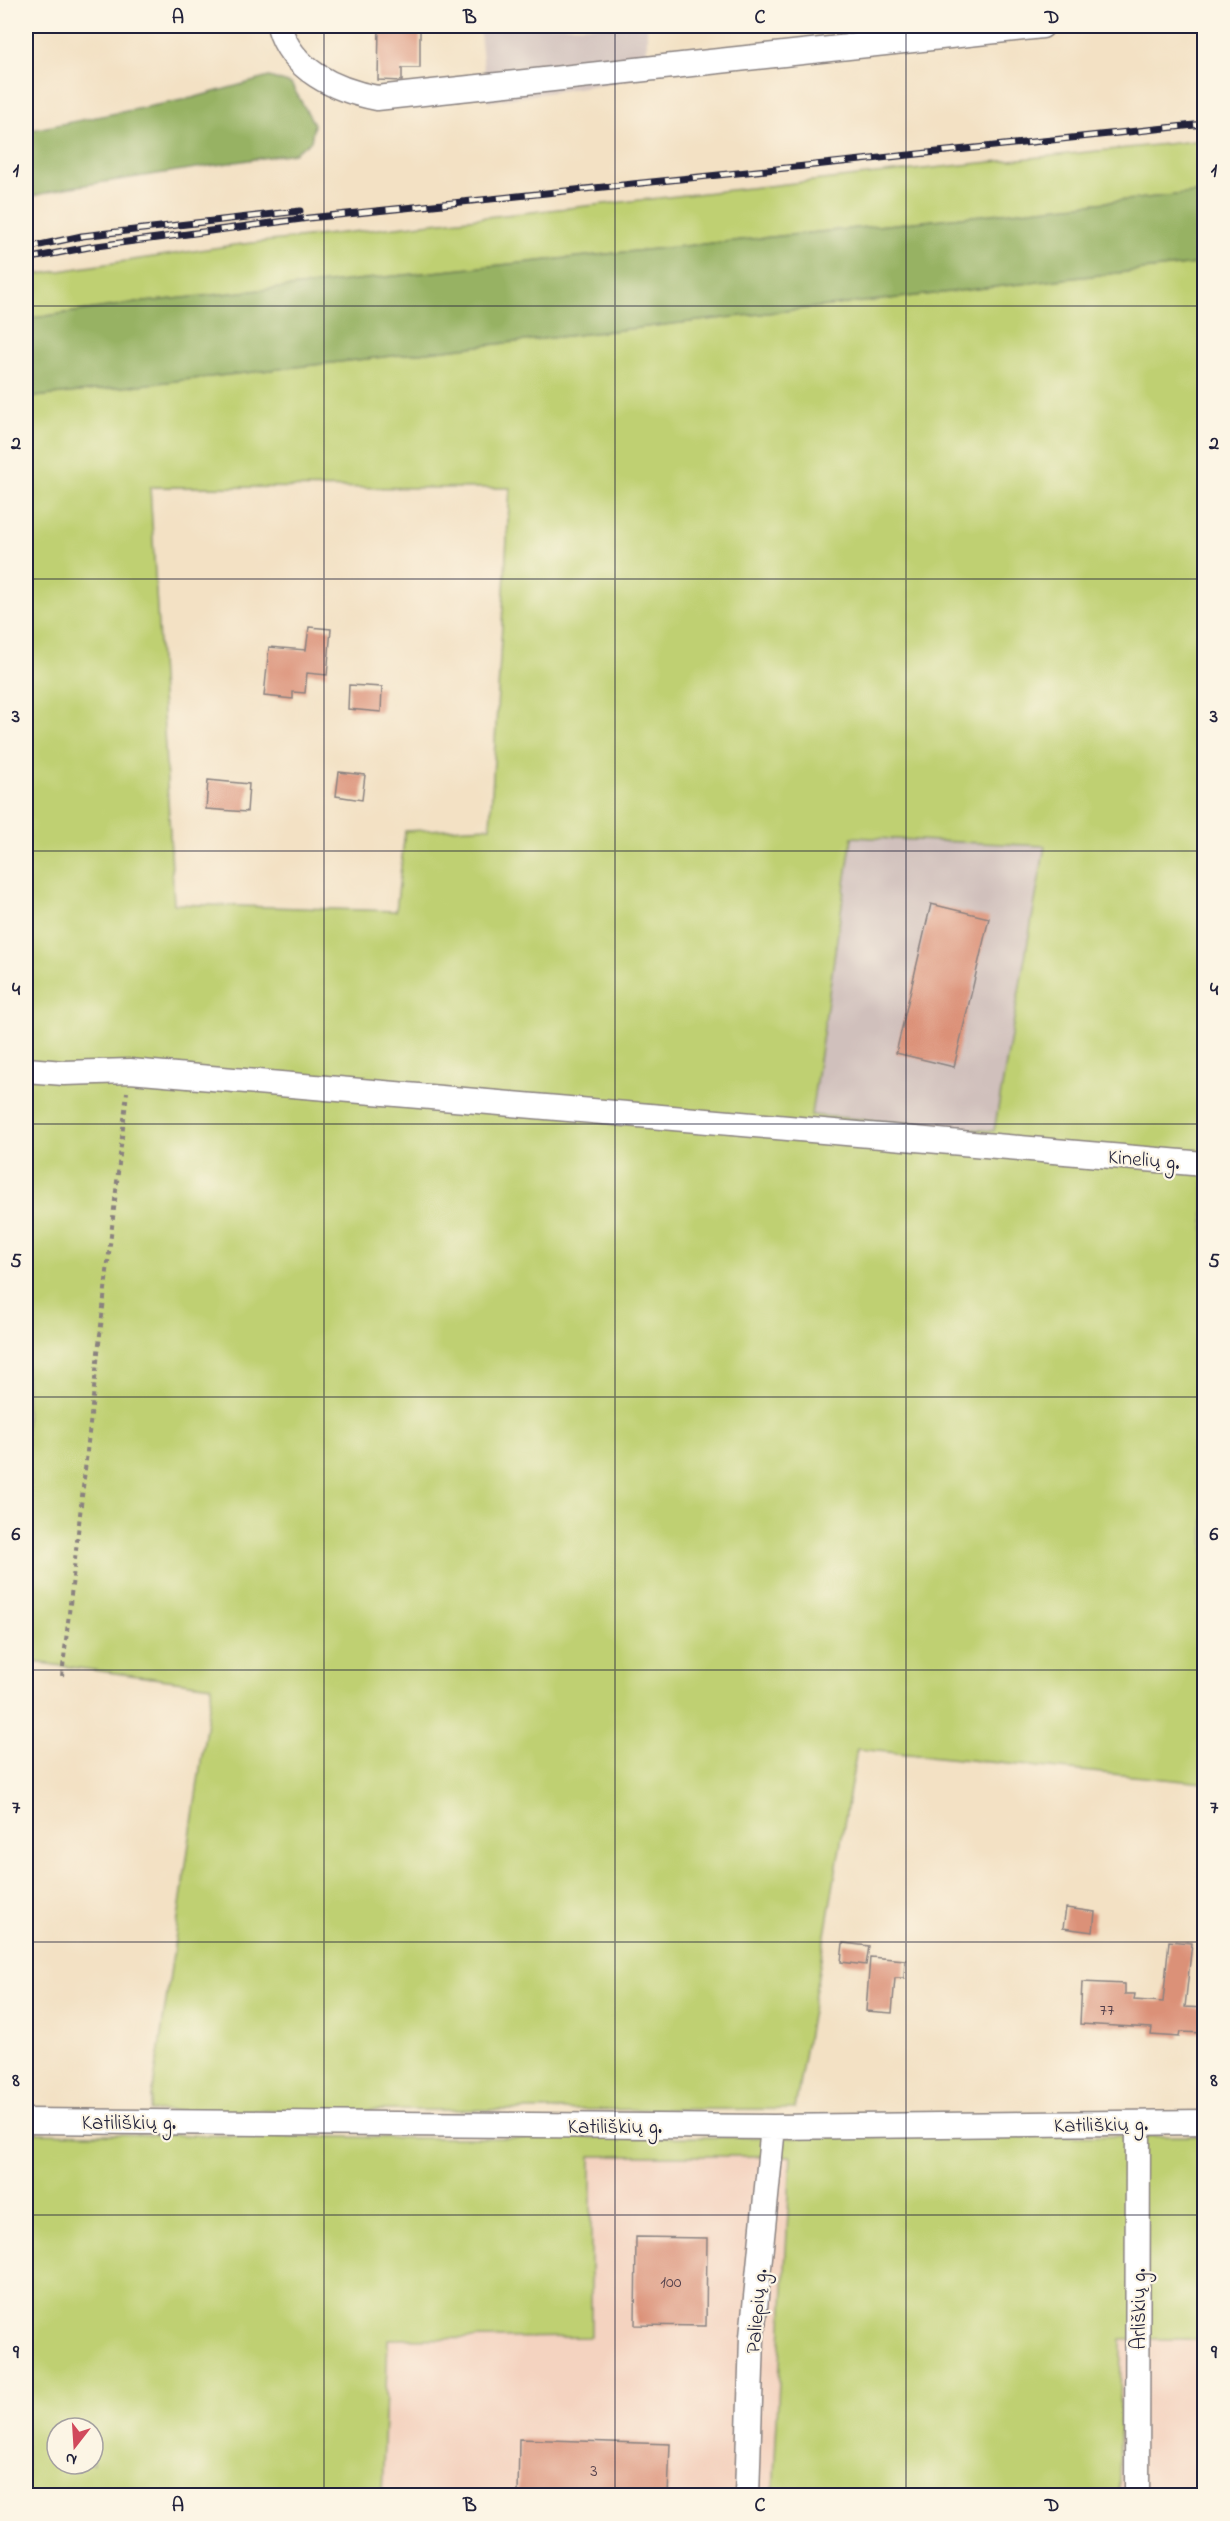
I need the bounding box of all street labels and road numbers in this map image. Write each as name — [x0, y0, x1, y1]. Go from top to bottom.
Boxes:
street label: Kinelių g. — [1106, 1143, 1181, 1181]
street label: Katiliškių g. — [82, 2109, 176, 2141]
street label: Katiliškių g. — [1054, 2110, 1148, 2144]
street label: Katiliškių g. — [568, 2113, 662, 2145]
street label: Paliepių g. — [739, 2267, 779, 2355]
street label: Arliškių g. — [1125, 2268, 1157, 2350]

